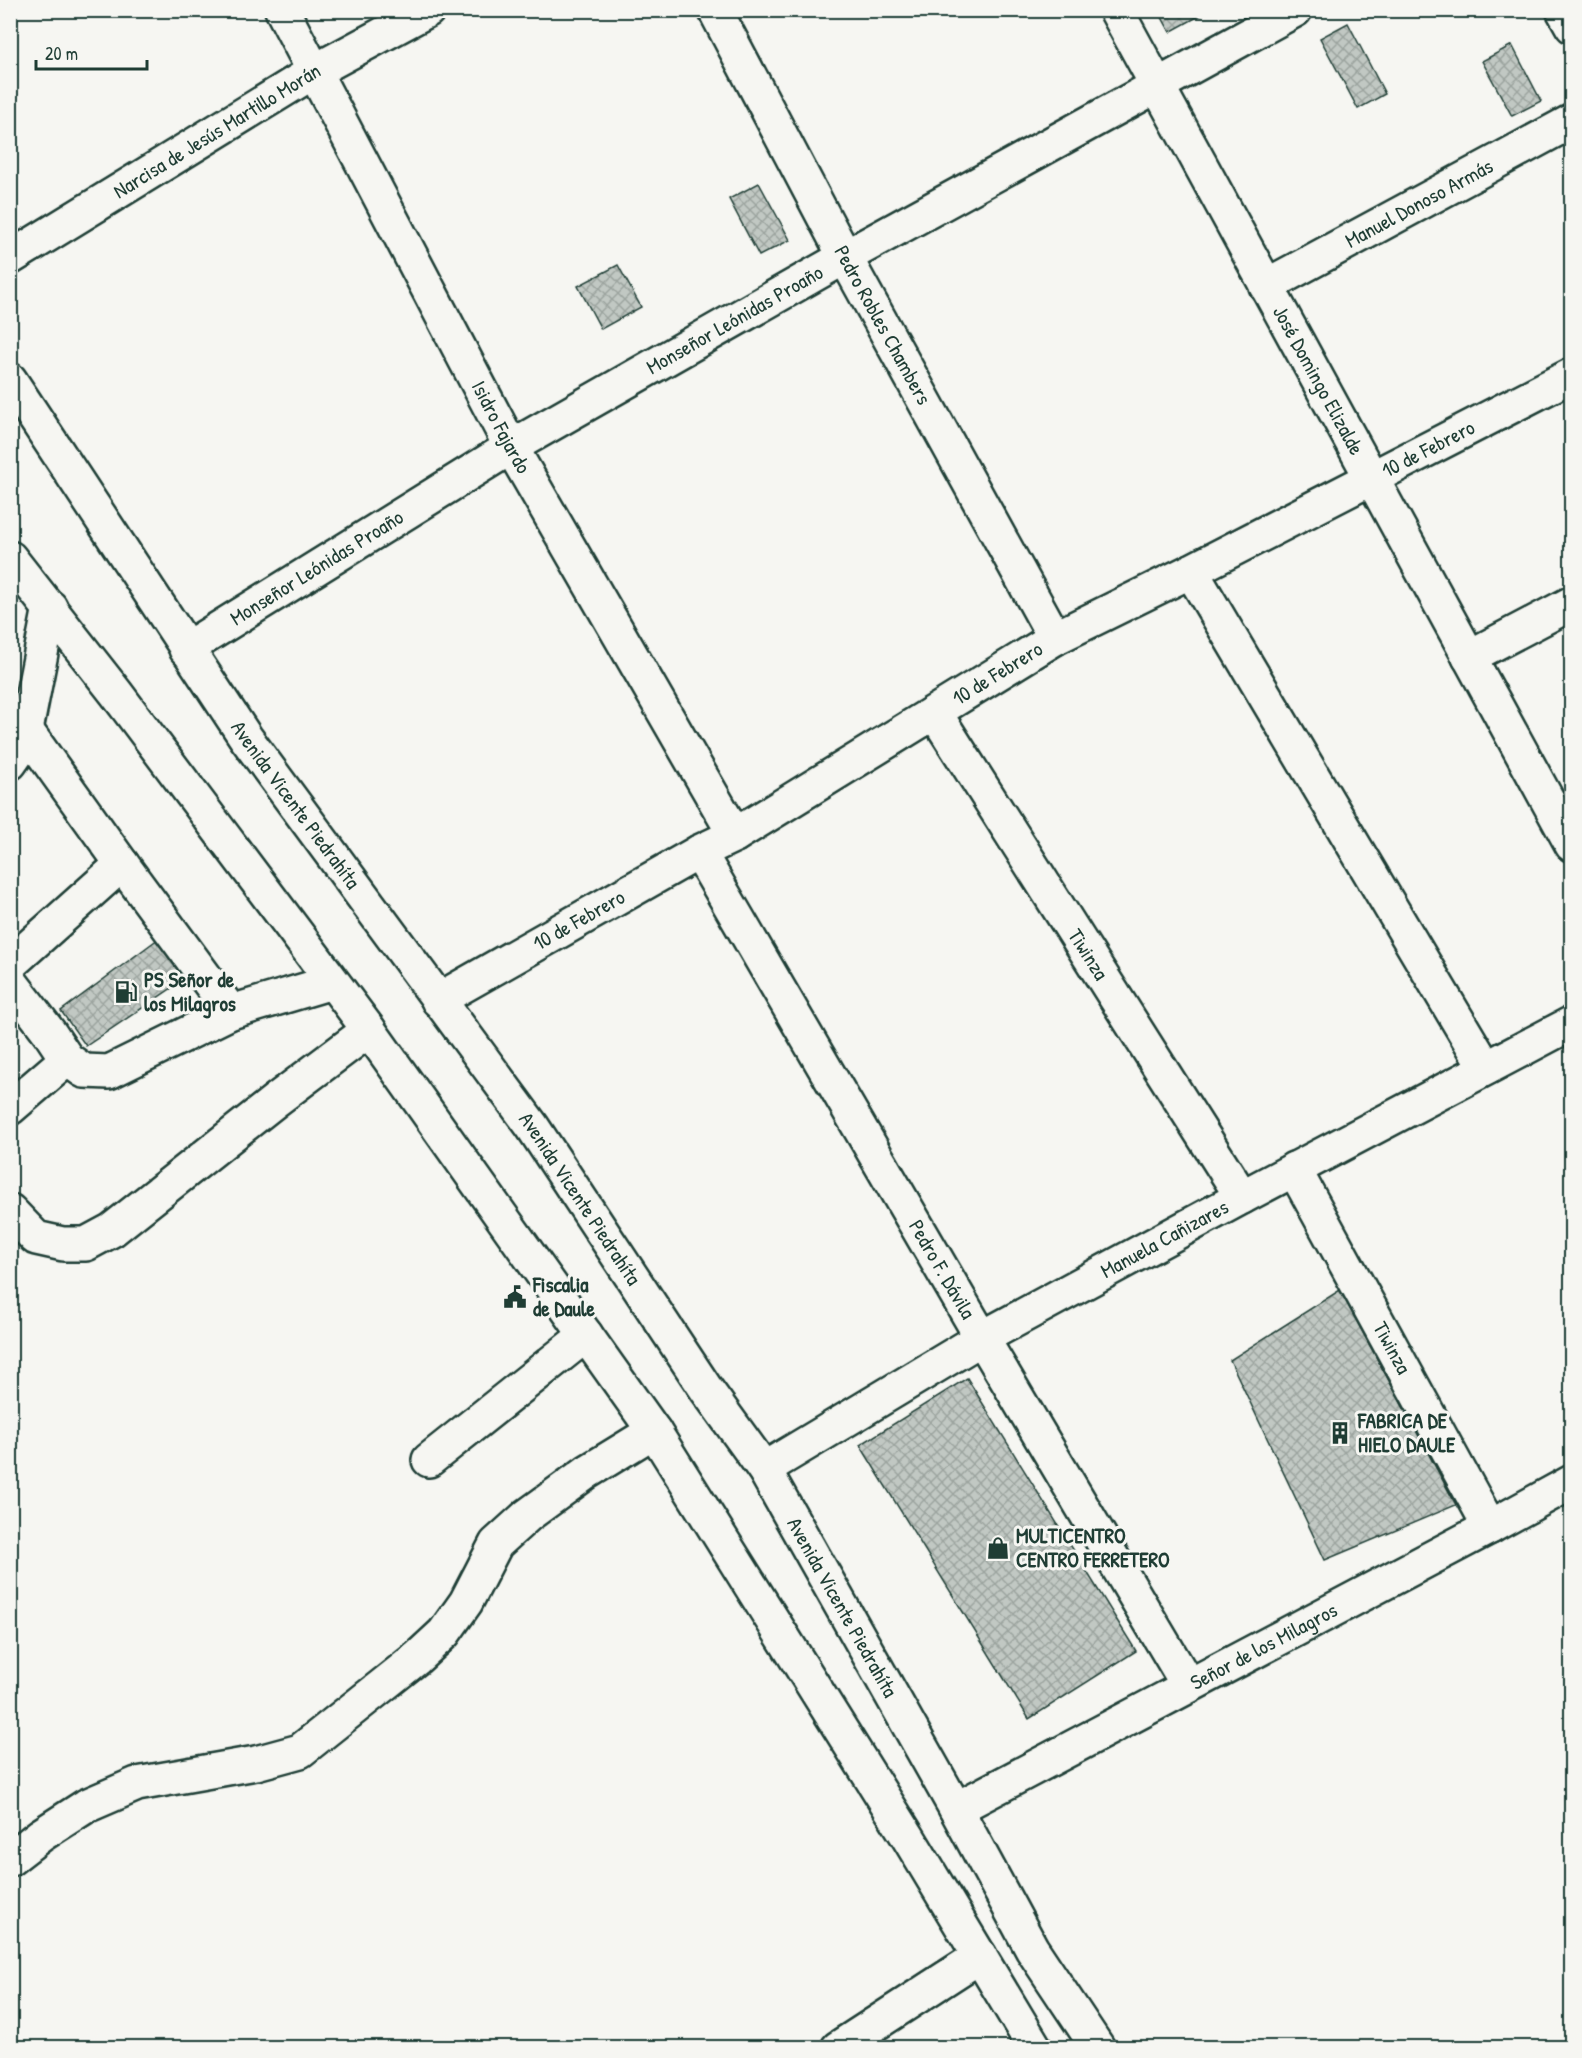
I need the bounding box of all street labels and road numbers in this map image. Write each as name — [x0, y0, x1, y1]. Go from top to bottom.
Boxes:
street label: Narcisa de Jesús Martillo Morán — [108, 56, 326, 205]
street label: Manuel Donoso Armás — [1340, 151, 1498, 255]
street label: Pedro Robles Chambers — [828, 240, 939, 410]
street label: Monseñor Leónidas Proaño — [641, 258, 828, 381]
street label: José Domingo Elizalde — [1266, 300, 1371, 460]
street label: Isidro Fajardo — [465, 375, 538, 479]
street label: 10 de Febrero — [1376, 412, 1480, 485]
street label: Monseñor Leónidas Proaño — [224, 502, 409, 632]
street label: 10 de Febrero — [946, 634, 1048, 712]
street label: Avenida Vicente Piedrahíta — [224, 715, 367, 895]
street label: 10 de Febrero — [528, 882, 630, 957]
street label: Tiwinza — [1061, 923, 1116, 986]
street label: Avenida Vicente Piedrahíta — [512, 1106, 648, 1291]
street label: Manuela Cañizares — [1095, 1192, 1233, 1285]
street label: Pedro F. Dávila — [902, 1214, 983, 1324]
street label: Tiwinza — [1366, 1316, 1419, 1379]
street label: Avenida Vicente Piedrahíta — [780, 1512, 905, 1702]
street label: Señor de los Milagros — [1185, 1595, 1342, 1697]

